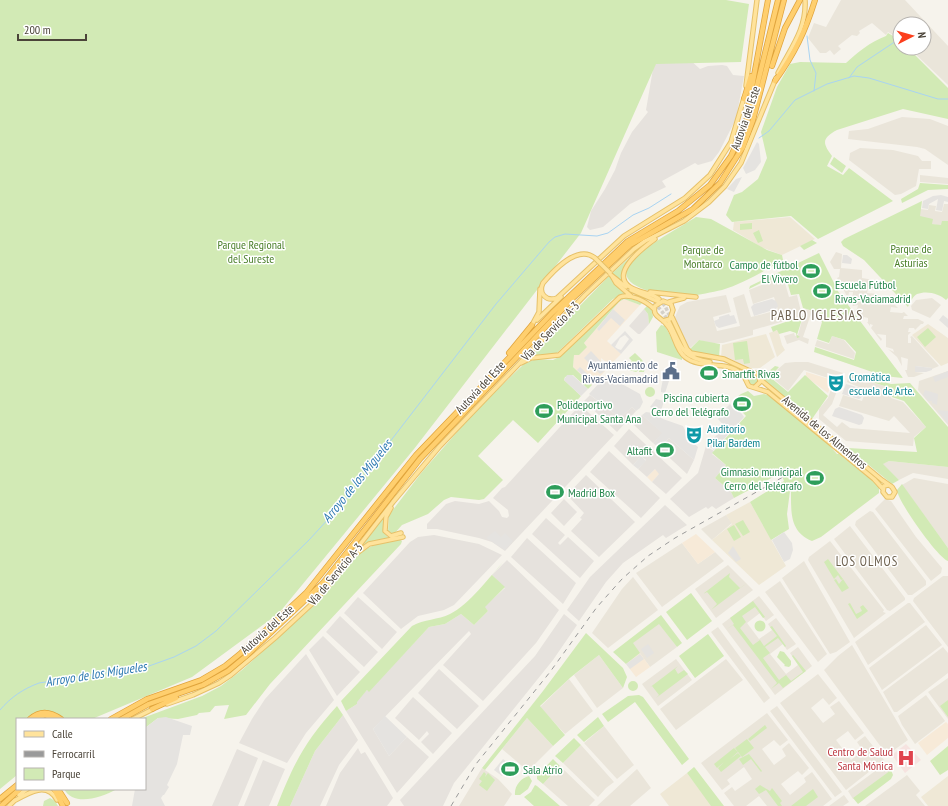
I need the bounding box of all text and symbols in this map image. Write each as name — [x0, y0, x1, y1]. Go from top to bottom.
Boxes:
scale bar — [18, 16, 86, 42]
north arrow — [892, 16, 932, 56]
text: 200 m — [24, 22, 51, 37]
text: N — [915, 31, 929, 39]
street label: Autovía del Este — [727, 84, 763, 152]
park label: Parque Regional del Sureste — [217, 237, 285, 266]
park label: Parque de Asturias — [890, 241, 932, 270]
park label: Parque de Montarco — [682, 242, 724, 271]
place label: Campo de fútbol El Vivero — [730, 257, 798, 286]
sports icon: Campo de fútbol El Vivero — [801, 261, 821, 281]
place label: Escuela Fútbol Rivas-Vaciamadrid — [835, 277, 911, 306]
sports icon: Escuela Fútbol Rivas-Vaciamadrid — [812, 281, 832, 301]
street label: Vía de Servicio A-3 — [517, 298, 582, 365]
district label: PABLO IGLESIAS — [771, 306, 863, 324]
street label: Autovía del Este — [452, 357, 508, 416]
place label: Ayuntamiento de Rivas-Vaciamadrid — [582, 357, 658, 386]
public building icon: Ayuntamiento de Rivas-Vaciamadrid — [661, 361, 681, 381]
sports icon: Smartfit Rivas — [699, 363, 719, 383]
place label: Smartfit Rivas — [722, 366, 780, 381]
place label: Cromática escuela de Arte. — [849, 369, 915, 398]
theatre icon: Cromática escuela de Arte. — [826, 373, 846, 393]
place label: Piscina cubierta Cerro del Telégrafo — [651, 390, 729, 419]
street label: Avenida de los Almendros — [779, 392, 871, 472]
sports icon: Piscina cubierta Cerro del Telégrafo — [732, 394, 752, 414]
place label: Polideportivo Municipal Santa Ana — [557, 397, 641, 426]
sports icon: Polideportivo Municipal Santa Ana — [534, 401, 554, 421]
place label: Auditorio Pilar Bardem — [707, 421, 760, 450]
theatre icon: Auditorio Pilar Bardem — [684, 425, 704, 445]
water label: Arroyo de los Migueles — [318, 435, 397, 526]
sports icon: Altafit — [655, 440, 675, 460]
place label: Altafit — [627, 443, 653, 458]
place label: Gimnasio municipal Cerro del Telégrafo — [721, 464, 802, 493]
sports icon: Gimnasio municipal Cerro del Telégrafo — [805, 468, 825, 488]
sports icon: Madrid Box — [545, 482, 565, 502]
place label: Madrid Box — [568, 485, 615, 500]
street label: Vía de Servicio A-3 — [304, 540, 365, 609]
district label: LOS OLMOS — [836, 553, 898, 570]
street label: Autovía del Este — [237, 601, 297, 657]
water label: Arroyo de los Migueles — [44, 657, 149, 690]
legend — [16, 718, 146, 790]
text: Calle — [52, 726, 73, 741]
place label: Centro de Salud Santa Mónica — [827, 744, 893, 773]
text: Ferrocarril — [52, 746, 95, 761]
hospital icon: Centro de Salud Santa Mónica — [896, 748, 916, 768]
sports icon: Sala Atrio — [500, 759, 520, 779]
place label: Sala Atrio — [523, 762, 563, 777]
text: Parque — [52, 766, 81, 781]

